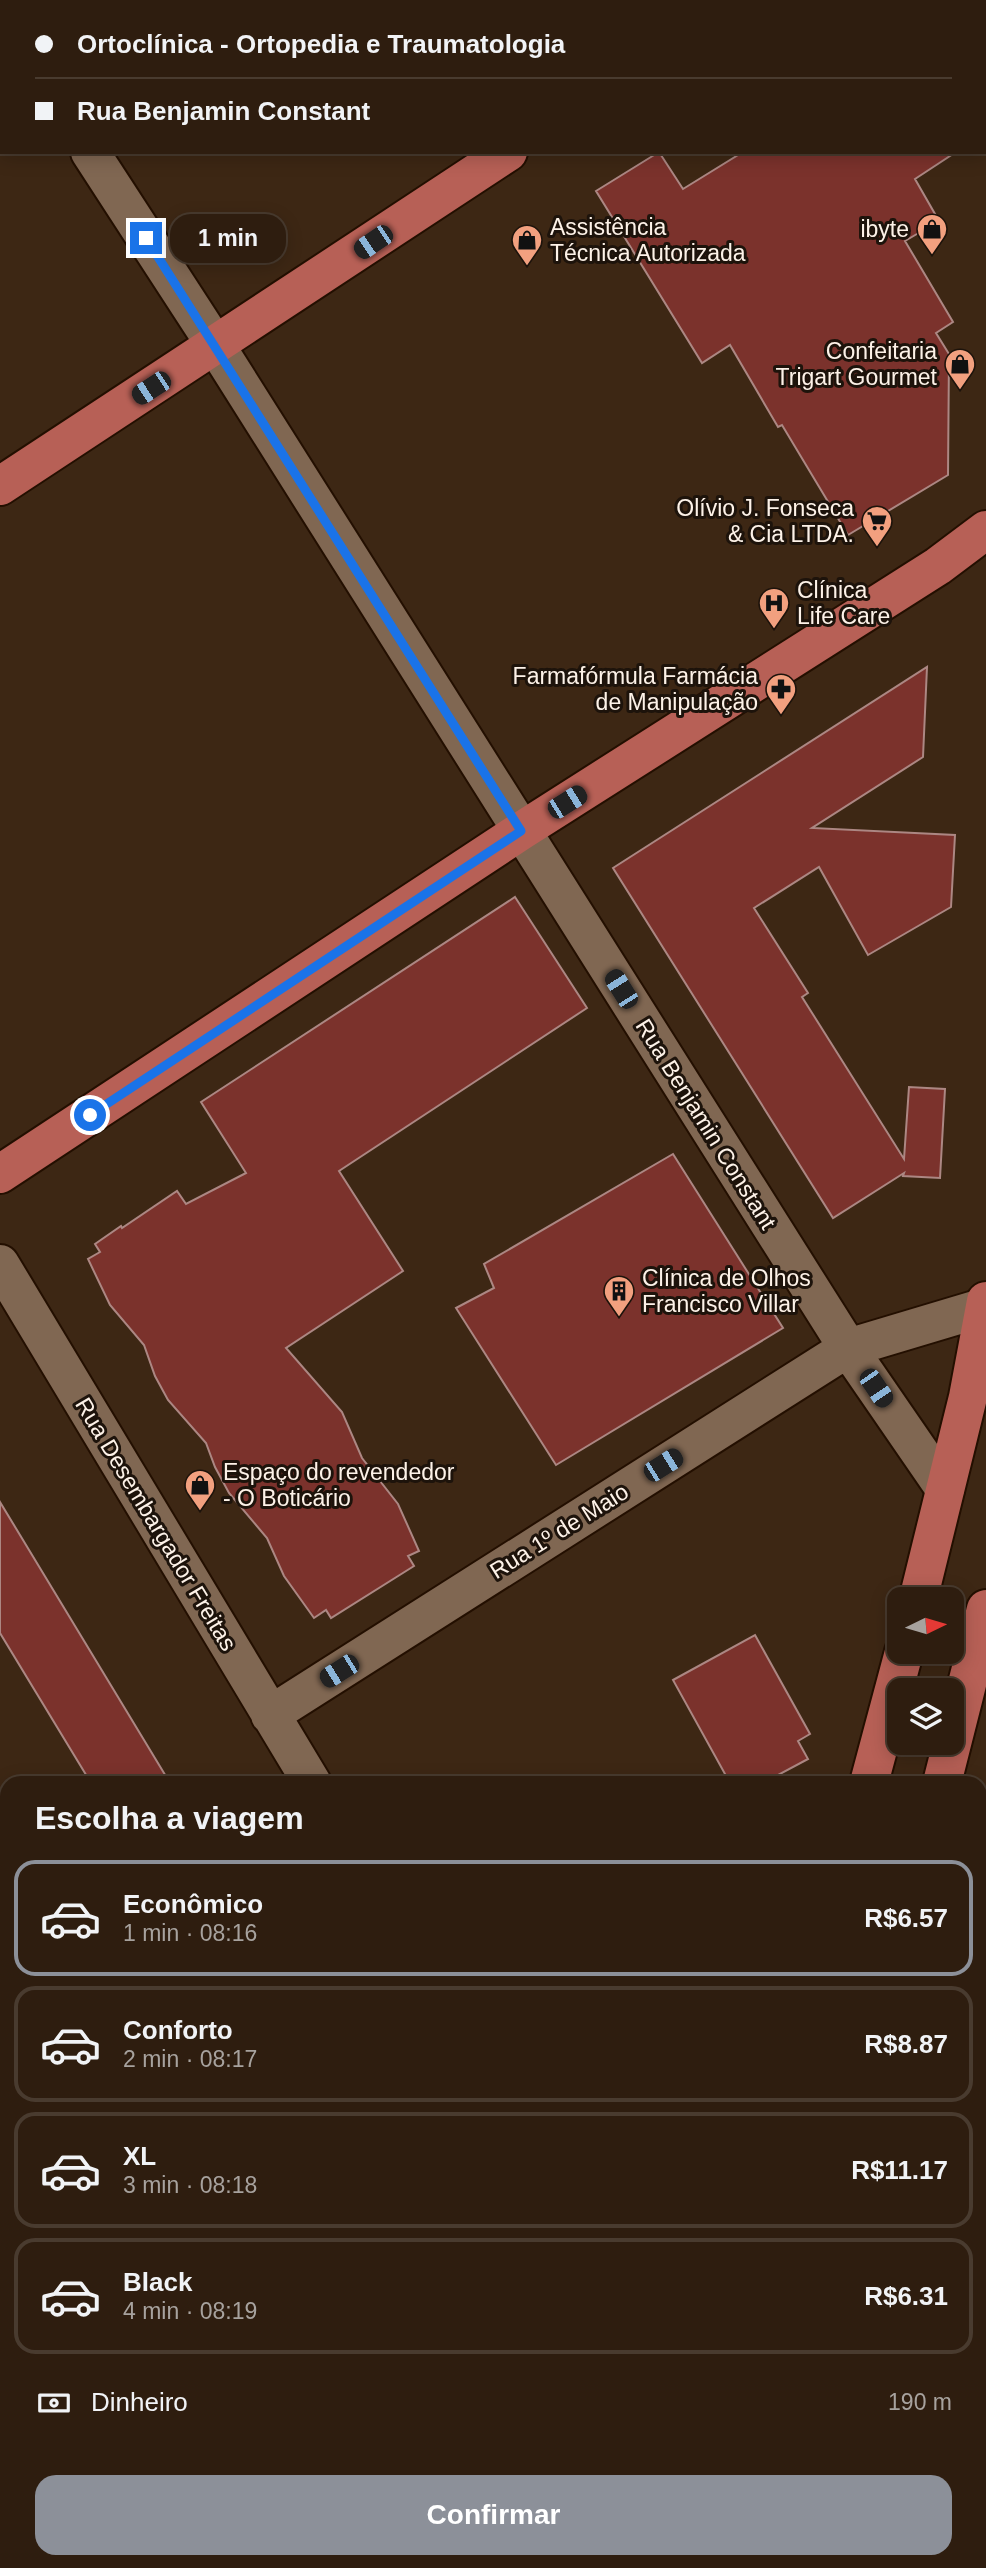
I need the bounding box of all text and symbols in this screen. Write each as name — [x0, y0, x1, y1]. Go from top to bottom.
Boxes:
text: Ortoclínica - Ortopedia e Traumatologia — [77, 29, 565, 59]
text: Rua Benjamin Constant — [77, 96, 370, 126]
shop icon: ibyte — [915, 212, 949, 256]
callout: 1 min — [170, 214, 286, 262]
place label: Assistência Técnica Autorizada — [550, 214, 746, 266]
place label: ibyte — [860, 216, 909, 242]
route end — [130, 222, 162, 254]
car — [350, 222, 397, 262]
shop icon: Assistência Técnica Autorizada — [510, 223, 544, 267]
text: 1 min — [198, 225, 258, 251]
place label: Confeitaria Trigart Gourmet — [776, 338, 938, 390]
shop icon: Confeitaria Trigart Gourmet — [943, 347, 977, 391]
car — [128, 368, 175, 408]
place label: Olívio J. Fonseca & Cia LTDA. — [676, 495, 854, 547]
supermarket icon: Olívio J. Fonseca & Cia LTDA. — [860, 504, 894, 548]
place label: Clínica Life Care — [797, 577, 890, 629]
hospital icon: Clínica Life Care — [757, 586, 791, 630]
place label: Farmafórmula Farmácia de Manipulação — [513, 663, 758, 715]
pharmacy icon: Farmafórmula Farmácia de Manipulação — [764, 672, 798, 716]
car — [544, 782, 591, 822]
car — [601, 966, 642, 1012]
street label: Rua Benjamin Constant — [631, 1014, 782, 1234]
route start — [74, 1099, 106, 1131]
place label: Clínica de Olhos Francisco Villar — [642, 1265, 811, 1317]
building icon: Clínica de Olhos Francisco Villar — [602, 1274, 636, 1318]
car — [856, 1365, 897, 1411]
street label: Rua Desembargador Freitas — [70, 1393, 242, 1655]
car — [640, 1445, 687, 1485]
place label: Espaço do revendedor - O Boticário — [223, 1459, 455, 1511]
shop icon: Espaço do revendedor - O Boticário — [183, 1468, 217, 1512]
street label: Rua 1º de Maio — [485, 1478, 633, 1584]
north arrow — [887, 1587, 964, 1664]
map controls — [887, 1587, 964, 1755]
car — [316, 1651, 363, 1691]
button: layers — [887, 1678, 964, 1755]
text: Escolha a viagem — [35, 1800, 304, 1836]
icon: car — [39, 1887, 102, 1950]
text: Econômico — [123, 1889, 263, 1919]
text: R$6.57 — [864, 1903, 948, 1933]
text: 1 min · 08:16 — [123, 1920, 257, 1946]
icon: car — [39, 2013, 102, 2076]
text: Conforto — [123, 2015, 233, 2045]
text: R$8.87 — [864, 2029, 948, 2059]
text: 2 min · 08:17 — [123, 2046, 257, 2072]
icon: car — [39, 2139, 102, 2202]
text: XL — [123, 2141, 156, 2171]
text: R$11.17 — [851, 2155, 948, 2185]
text: 3 min · 08:18 — [123, 2172, 257, 2198]
icon: car — [39, 2265, 102, 2328]
text: Black — [123, 2267, 192, 2297]
text: R$6.31 — [864, 2281, 948, 2311]
text: 4 min · 08:19 — [123, 2298, 257, 2324]
icon: cash — [35, 2384, 73, 2422]
text: Dinheiro — [91, 2387, 188, 2417]
text: 190 m — [888, 2389, 952, 2415]
button: Confirmar — [35, 2475, 952, 2555]

